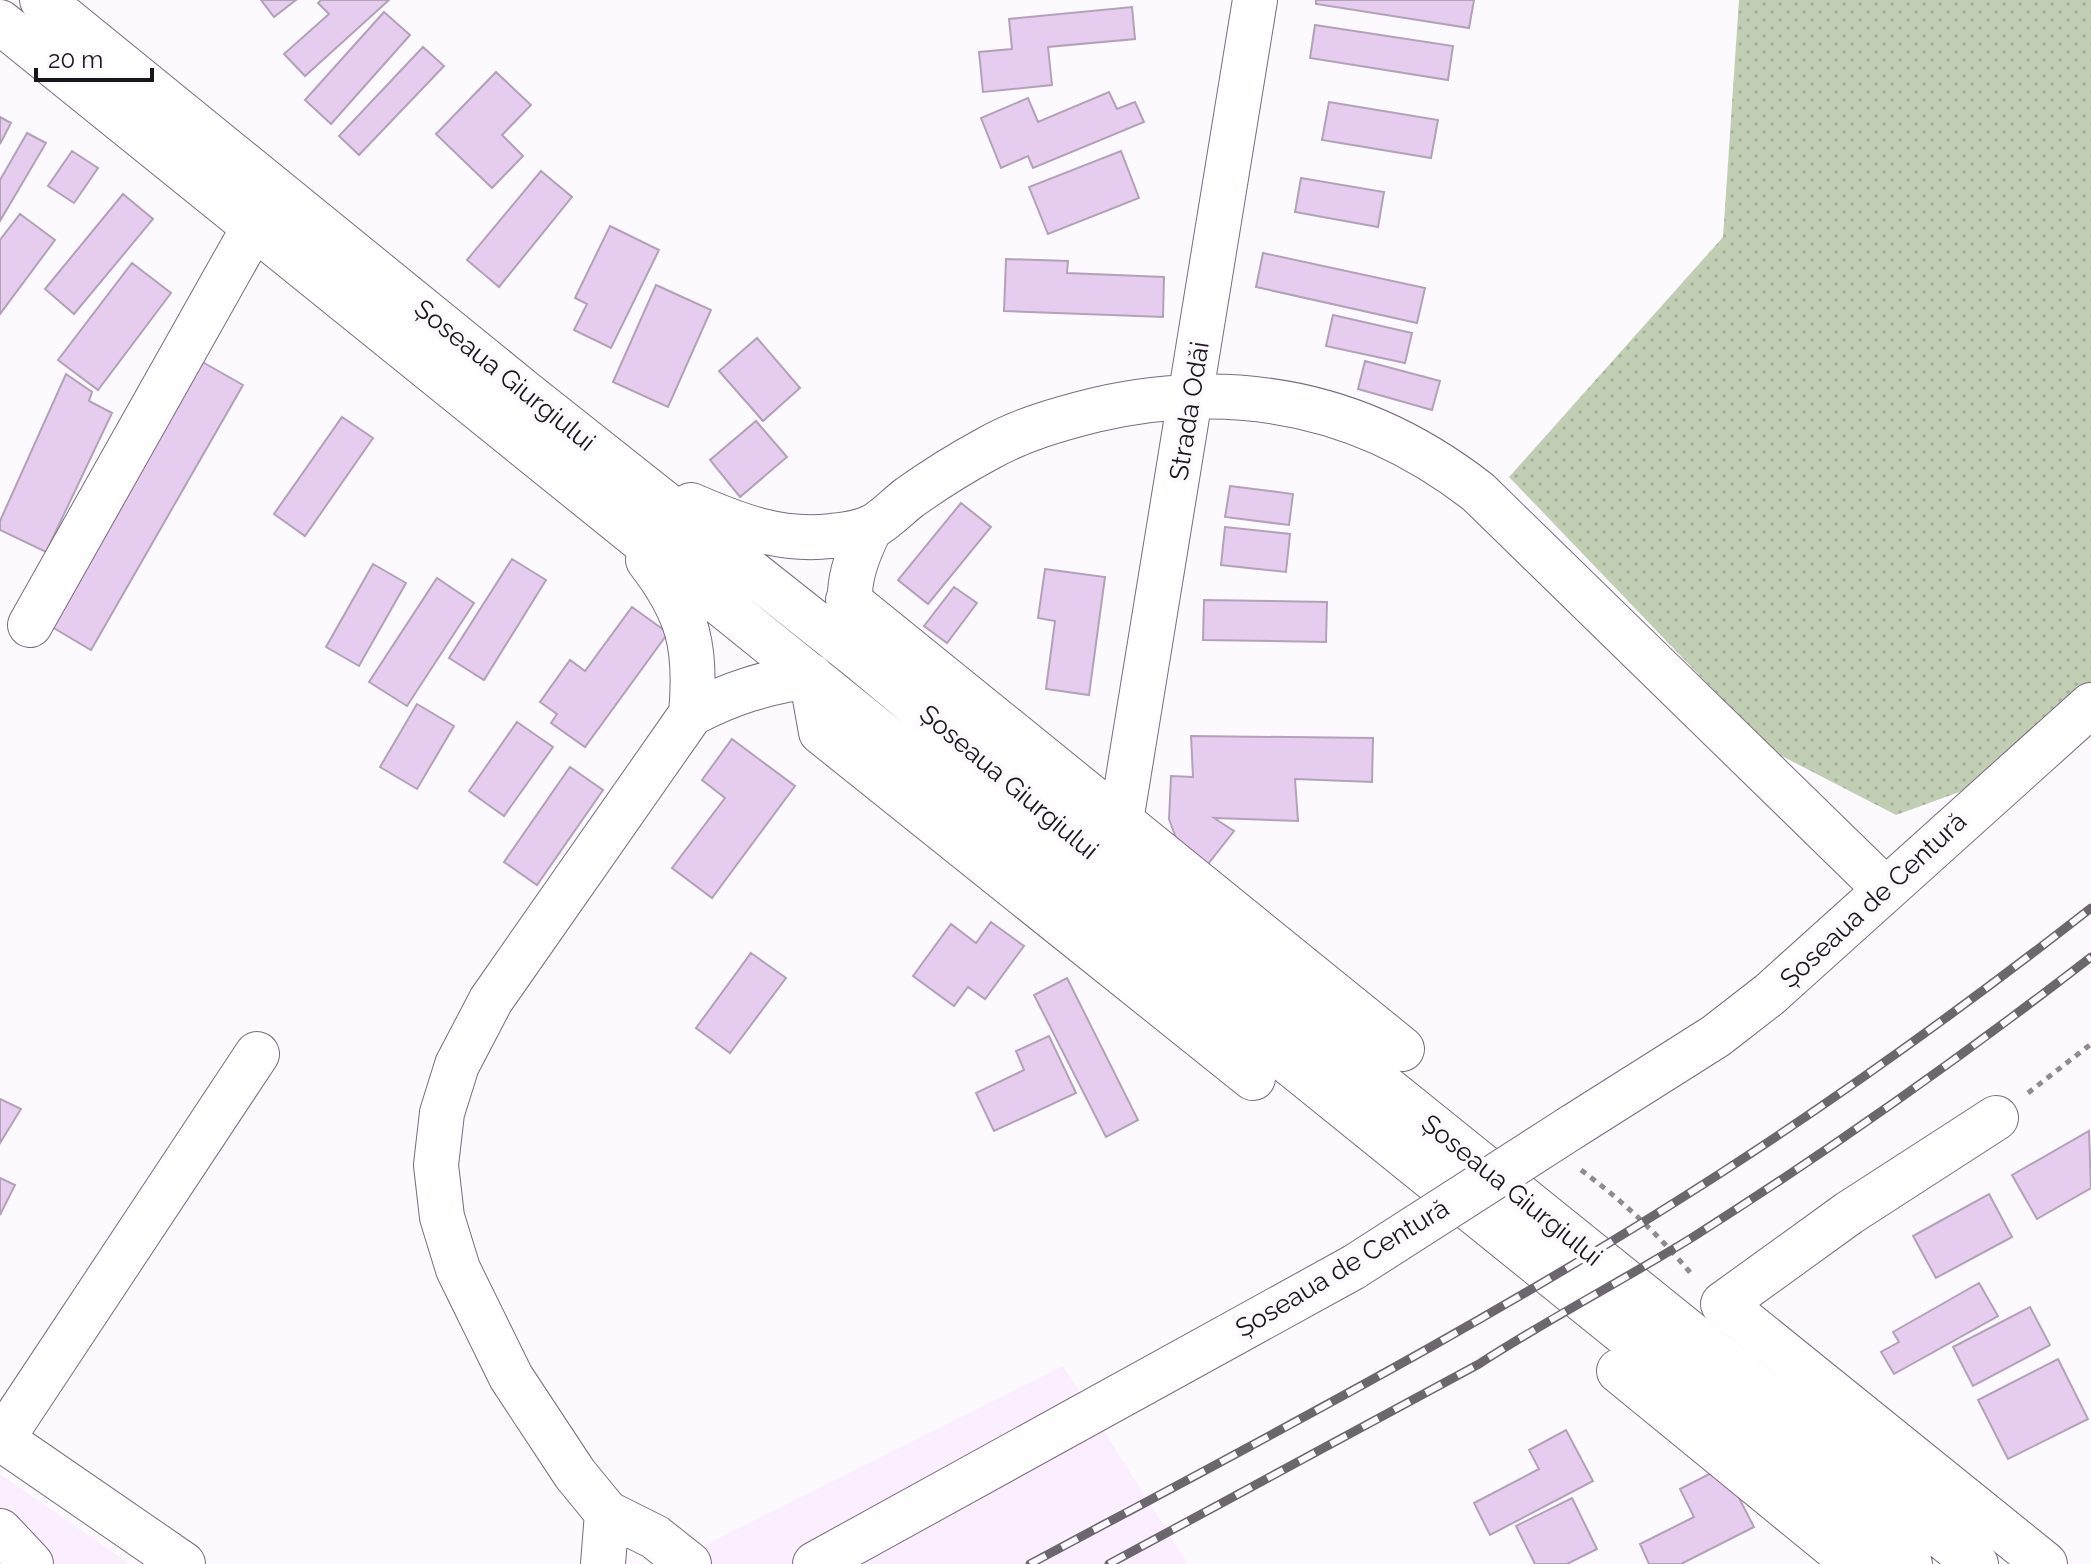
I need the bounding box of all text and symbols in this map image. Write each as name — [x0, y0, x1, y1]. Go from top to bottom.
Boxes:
scale bar — [36, 32, 152, 82]
text: 20 m — [48, 45, 103, 74]
street label: Șoseaua Giurgiului — [409, 293, 601, 457]
street label: Strada Odăi — [1163, 340, 1215, 482]
street label: Șoseaua Giurgiului — [914, 699, 1104, 865]
street label: Șoseaua de Centură — [1774, 806, 1972, 994]
street label: Șoseaua Giurgiului — [1416, 1108, 1608, 1272]
street label: Șoseaua de Centură — [1230, 1193, 1454, 1343]

